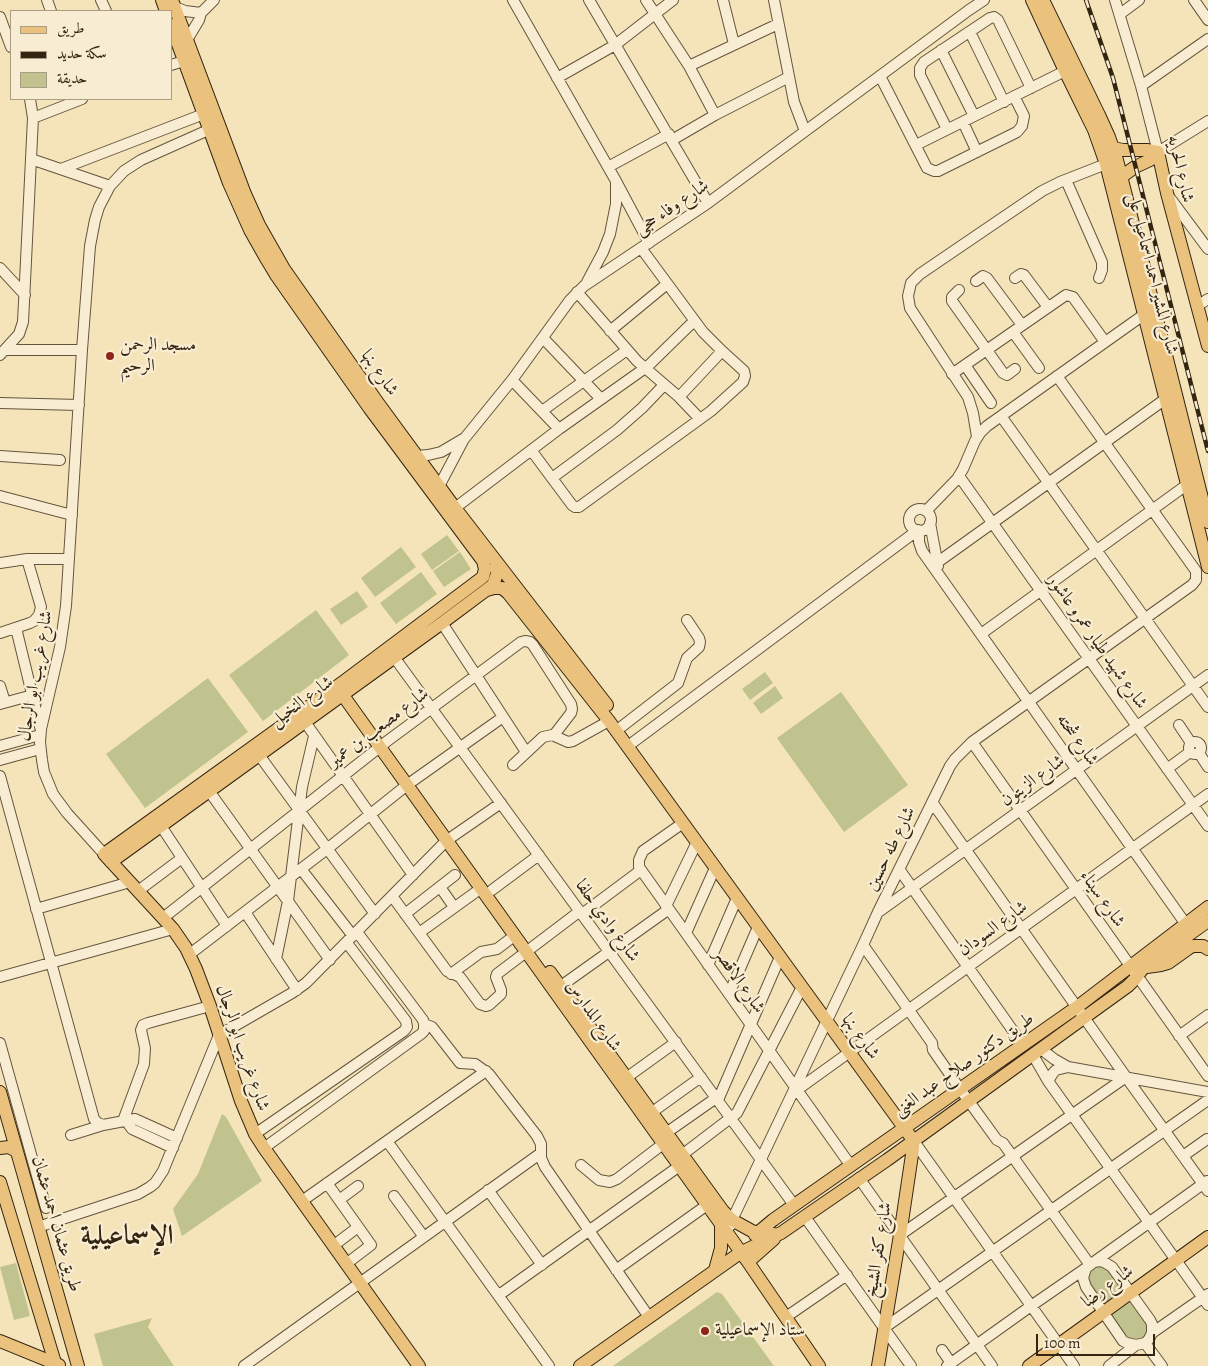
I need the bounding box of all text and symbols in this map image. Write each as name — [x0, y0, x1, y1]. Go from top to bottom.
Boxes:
legend — [10, 10, 172, 100]
text: طريق — [57, 18, 84, 38]
text: سكة حديد — [57, 43, 106, 63]
text: حديقة — [57, 68, 87, 88]
street label: شارع الحريه — [1162, 133, 1198, 205]
street label: شارع وفاء حجى — [631, 175, 713, 241]
street label: شارع المشير احمد اسماعيل على — [1121, 191, 1183, 357]
place label: مسجد الرحمن الرحيم — [120, 335, 196, 378]
street label: شارع بنها — [355, 346, 403, 400]
marker: مسجد الرحمن الرحيم — [104, 350, 116, 362]
street label: شارع شهيد طيار عمرو عاشور — [1042, 570, 1152, 714]
street label: شارع غريب ابو الرجال — [14, 609, 58, 743]
street label: شارع النخيل — [266, 672, 338, 732]
street label: شارع مصعب بن عمير — [324, 683, 434, 773]
street label: شارع شحته — [1051, 710, 1103, 770]
street label: شارع الزيتون — [997, 750, 1069, 812]
street label: شارع طه حسين — [861, 803, 921, 895]
street label: شارع سيناء — [1075, 866, 1129, 932]
street label: شارع وادي حلفا — [570, 876, 644, 966]
street label: شارع السودان — [954, 897, 1032, 961]
street label: شارع الاقصر — [709, 944, 769, 1018]
street label: شارع المدارس — [560, 976, 626, 1056]
street label: شارع غريب ابو الرجال — [210, 982, 274, 1114]
street label: طريق دكتور صلاح عبد الغنى — [890, 1008, 1038, 1122]
street label: شارع بنها — [836, 1010, 884, 1064]
street label: طريق عثمان احمد عثمان — [26, 1153, 86, 1295]
street label: شارع كفر الشيخ — [861, 1201, 897, 1299]
district label: الإسماعيلية — [80, 1220, 174, 1254]
street label: شارع رضا — [1078, 1261, 1138, 1313]
place label: ستاد الإسماعيلية — [715, 1320, 805, 1342]
scale bar — [1038, 1324, 1157, 1356]
marker: ستاد الإسماعيلية — [699, 1325, 711, 1337]
text: 100 m — [1044, 1333, 1081, 1353]

